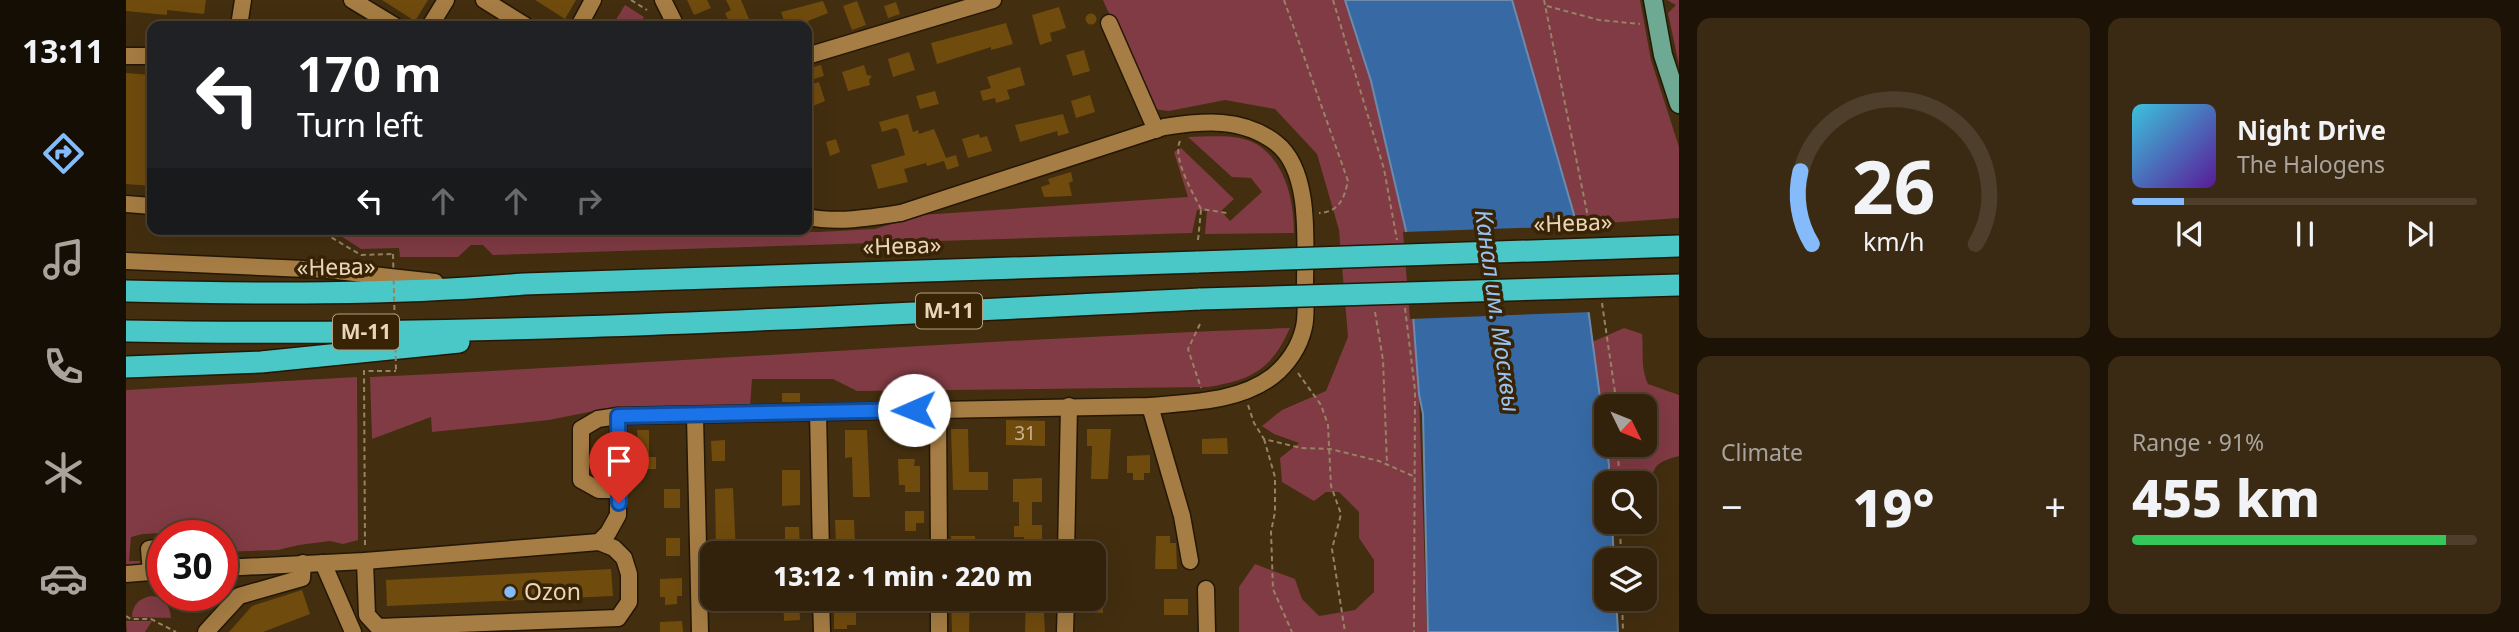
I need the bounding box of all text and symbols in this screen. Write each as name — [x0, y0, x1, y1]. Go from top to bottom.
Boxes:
text: 13:11 — [22, 29, 104, 72]
text: 170 m — [297, 40, 442, 106]
icon: left — [182, 49, 273, 140]
text: Turn left — [297, 103, 423, 146]
text: Night Drive — [2237, 112, 2386, 148]
icon: directions — [39, 129, 88, 178]
text: 26 — [1852, 137, 1935, 236]
text: The Halogens — [2237, 148, 2385, 180]
icon: left — [351, 182, 389, 220]
icon: ahead — [424, 182, 462, 220]
icon: ahead — [497, 182, 535, 220]
icon: right — [570, 182, 608, 220]
street label: «Нева» — [1533, 205, 1613, 239]
water label: Канал им. Москвы — [1468, 207, 1529, 415]
icon: previous — [2171, 215, 2209, 253]
icon: pause — [2286, 215, 2324, 253]
icon: next — [2401, 215, 2439, 253]
text: km/h — [1863, 224, 1924, 258]
street label: «Нева» — [862, 228, 942, 262]
icon: music — [39, 235, 88, 284]
street label: «Нева» — [296, 249, 376, 283]
road number: М-11 — [916, 294, 982, 328]
road number: М-11 — [333, 314, 399, 350]
icon: phone — [39, 342, 88, 391]
position arrow — [877, 373, 951, 447]
north arrow — [1594, 394, 1657, 457]
map controls — [1594, 394, 1657, 611]
house number: 31 — [1014, 420, 1036, 446]
text: Range · 91% — [2132, 426, 2264, 458]
pin — [589, 431, 649, 503]
text: Climate — [1721, 436, 1803, 468]
icon: arrive — [600, 442, 638, 480]
icon: climate — [39, 448, 88, 497]
text: 455 km — [2132, 461, 2320, 532]
button: search — [1594, 471, 1657, 534]
text: 19° — [1852, 471, 1935, 542]
text: − — [1721, 480, 1743, 532]
text: + — [2044, 480, 2066, 532]
speed limit sign: 30 — [147, 520, 238, 611]
button: layers — [1594, 548, 1657, 611]
icon: car — [39, 554, 88, 603]
text: 13:12 · 1 min · 220 m — [773, 558, 1033, 594]
place label: Ozon — [524, 575, 581, 607]
marker: Ozon — [502, 584, 518, 600]

